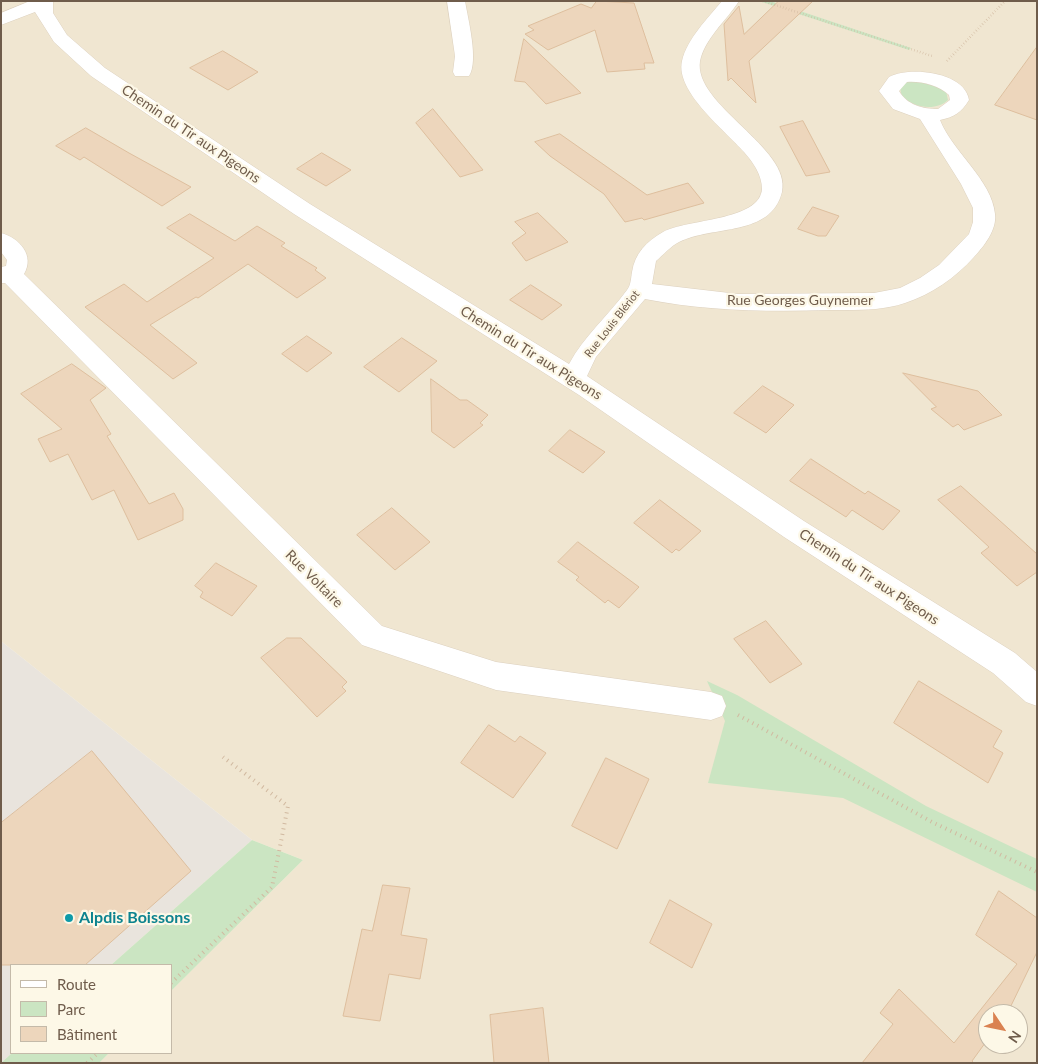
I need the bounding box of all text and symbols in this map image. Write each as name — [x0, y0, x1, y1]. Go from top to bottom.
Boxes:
street label: Chemin du Tir aux Pigeons — [118, 81, 264, 187]
street label: Rue Louis Blériot — [582, 288, 642, 360]
street label: Rue Georges Guynemer — [727, 292, 873, 308]
street label: Chemin du Tir aux Pigeons — [457, 302, 605, 404]
street label: Chemin du Tir aux Pigeons — [796, 525, 942, 629]
street label: Rue Voltaire — [282, 547, 346, 611]
place label: Alpdis Boissons — [79, 908, 190, 928]
marker: Alpdis Boissons — [63, 912, 75, 924]
legend — [10, 964, 172, 1054]
text: Route — [57, 975, 96, 993]
text: Parc — [57, 1000, 86, 1018]
north arrow — [978, 1004, 1028, 1054]
text: Bâtiment — [57, 1025, 117, 1043]
text: N — [1005, 1028, 1025, 1046]

